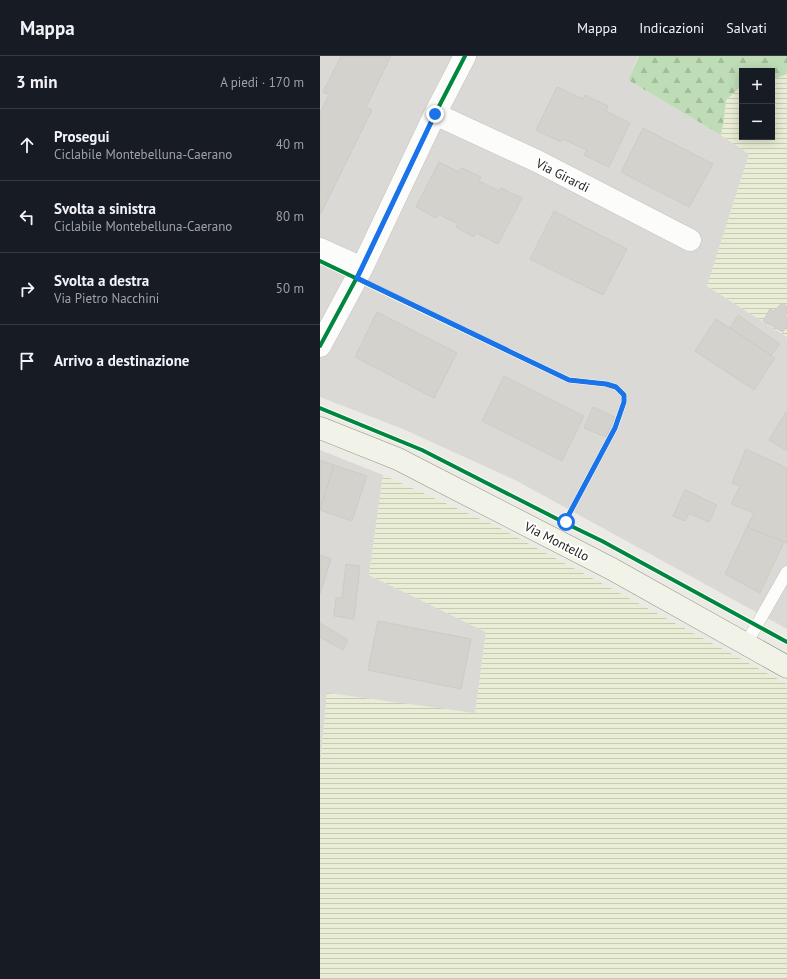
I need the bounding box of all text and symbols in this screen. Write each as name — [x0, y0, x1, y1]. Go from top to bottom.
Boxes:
text: Mappa — [20, 16, 75, 40]
text: Mappa — [577, 19, 617, 37]
text: Indicazioni — [639, 19, 704, 37]
text: Salvati — [726, 19, 767, 37]
map controls — [739, 68, 775, 140]
button: + — [739, 68, 775, 104]
text: 3 min — [16, 71, 57, 93]
text: A piedi · 170 m — [220, 74, 304, 91]
button: − — [739, 104, 775, 140]
route end — [426, 105, 444, 123]
text: Prosegui — [54, 127, 110, 146]
icon: ahead — [16, 134, 38, 156]
text: 40 m — [276, 136, 304, 153]
text: Ciclabile Montebelluna-Caerano — [54, 146, 232, 163]
street label: Via Girardi — [532, 154, 592, 196]
text: Svolta a sinistra — [54, 199, 156, 218]
icon: left — [16, 206, 38, 228]
text: 80 m — [276, 208, 304, 225]
text: Ciclabile Montebelluna-Caerano — [54, 218, 232, 235]
text: Svolta a destra — [54, 271, 149, 290]
icon: right — [16, 278, 38, 300]
text: 50 m — [276, 280, 304, 297]
text: Via Pietro Nacchini — [54, 290, 159, 307]
icon: arrive — [16, 350, 38, 372]
text: Arrivo a destinazione — [54, 351, 189, 370]
route start — [557, 513, 575, 531]
street label: Via Montello — [521, 517, 592, 565]

